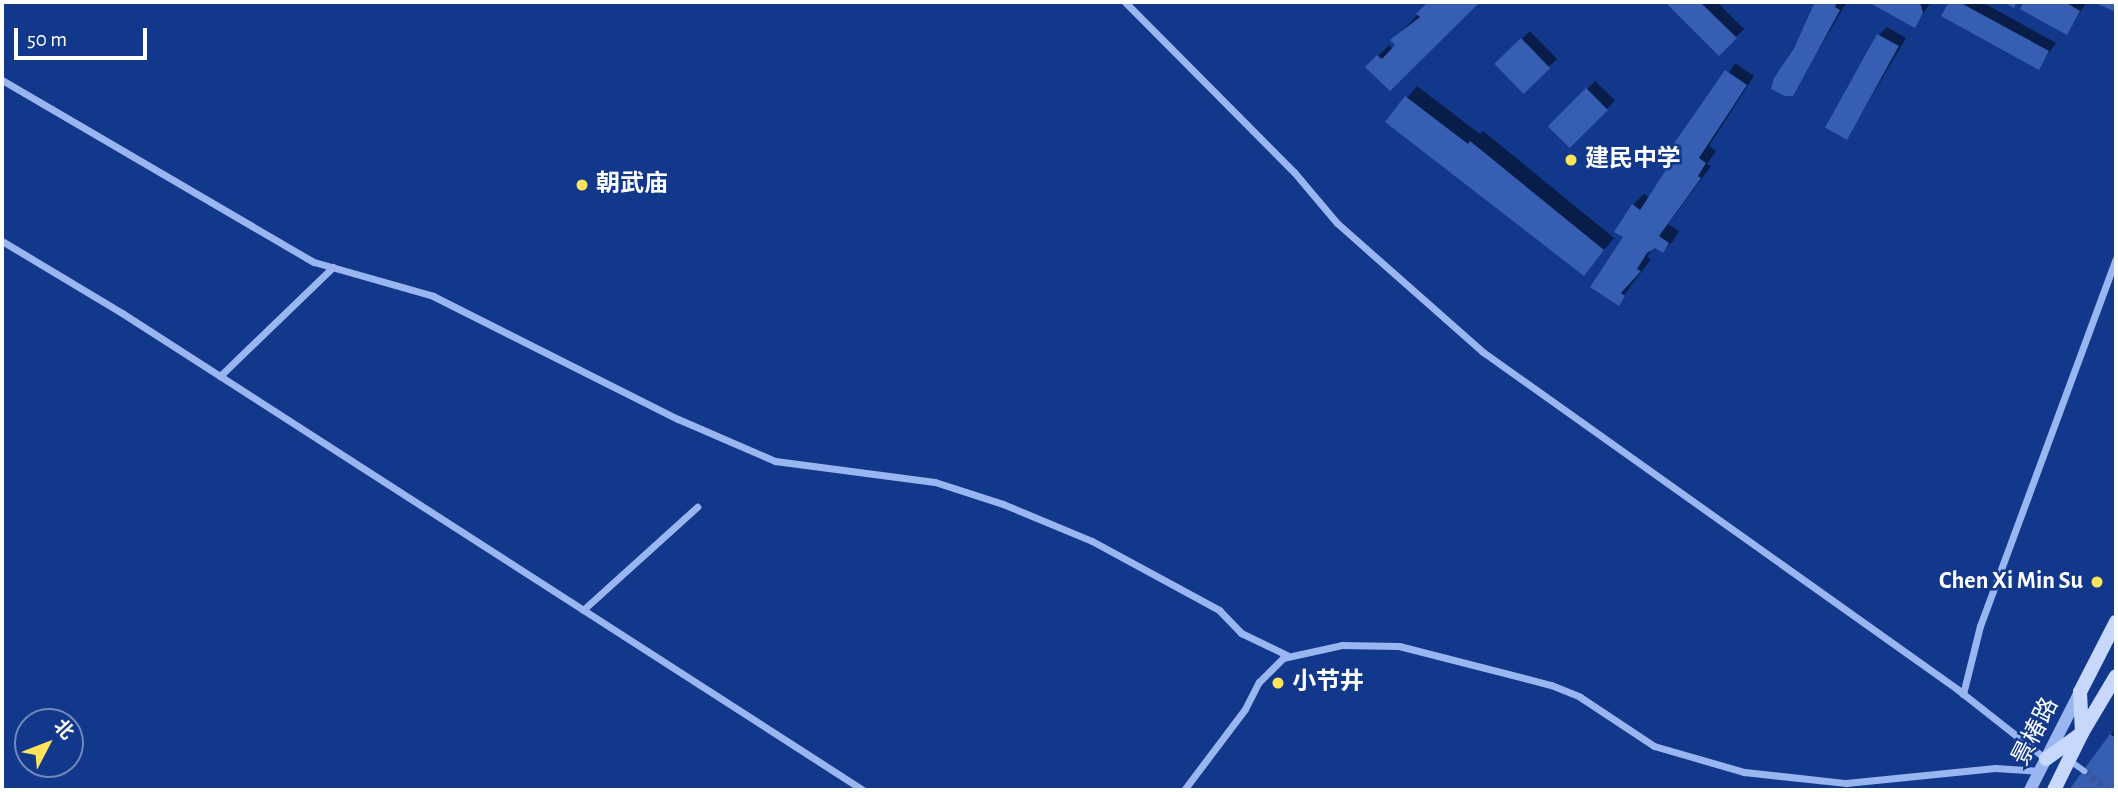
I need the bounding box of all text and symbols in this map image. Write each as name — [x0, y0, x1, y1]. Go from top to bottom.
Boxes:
scale bar — [18, 14, 150, 58]
text: 50 m — [27, 29, 67, 50]
place label: 建民中学 — [1585, 146, 1681, 174]
marker: 建民中学 — [1563, 152, 1579, 168]
place label: 朝武庙 — [596, 171, 668, 199]
marker: 朝武庙 — [574, 177, 590, 193]
place label: Chen Xi Min Su — [1939, 568, 2083, 596]
marker: Chen Xi Min Su — [2089, 574, 2105, 590]
place label: 小节井 — [1292, 669, 1364, 697]
marker: 小节井 — [1270, 675, 1286, 691]
street label: 景椿路 — [2007, 693, 2065, 771]
north arrow — [14, 708, 84, 778]
text: 北 — [50, 717, 77, 743]

